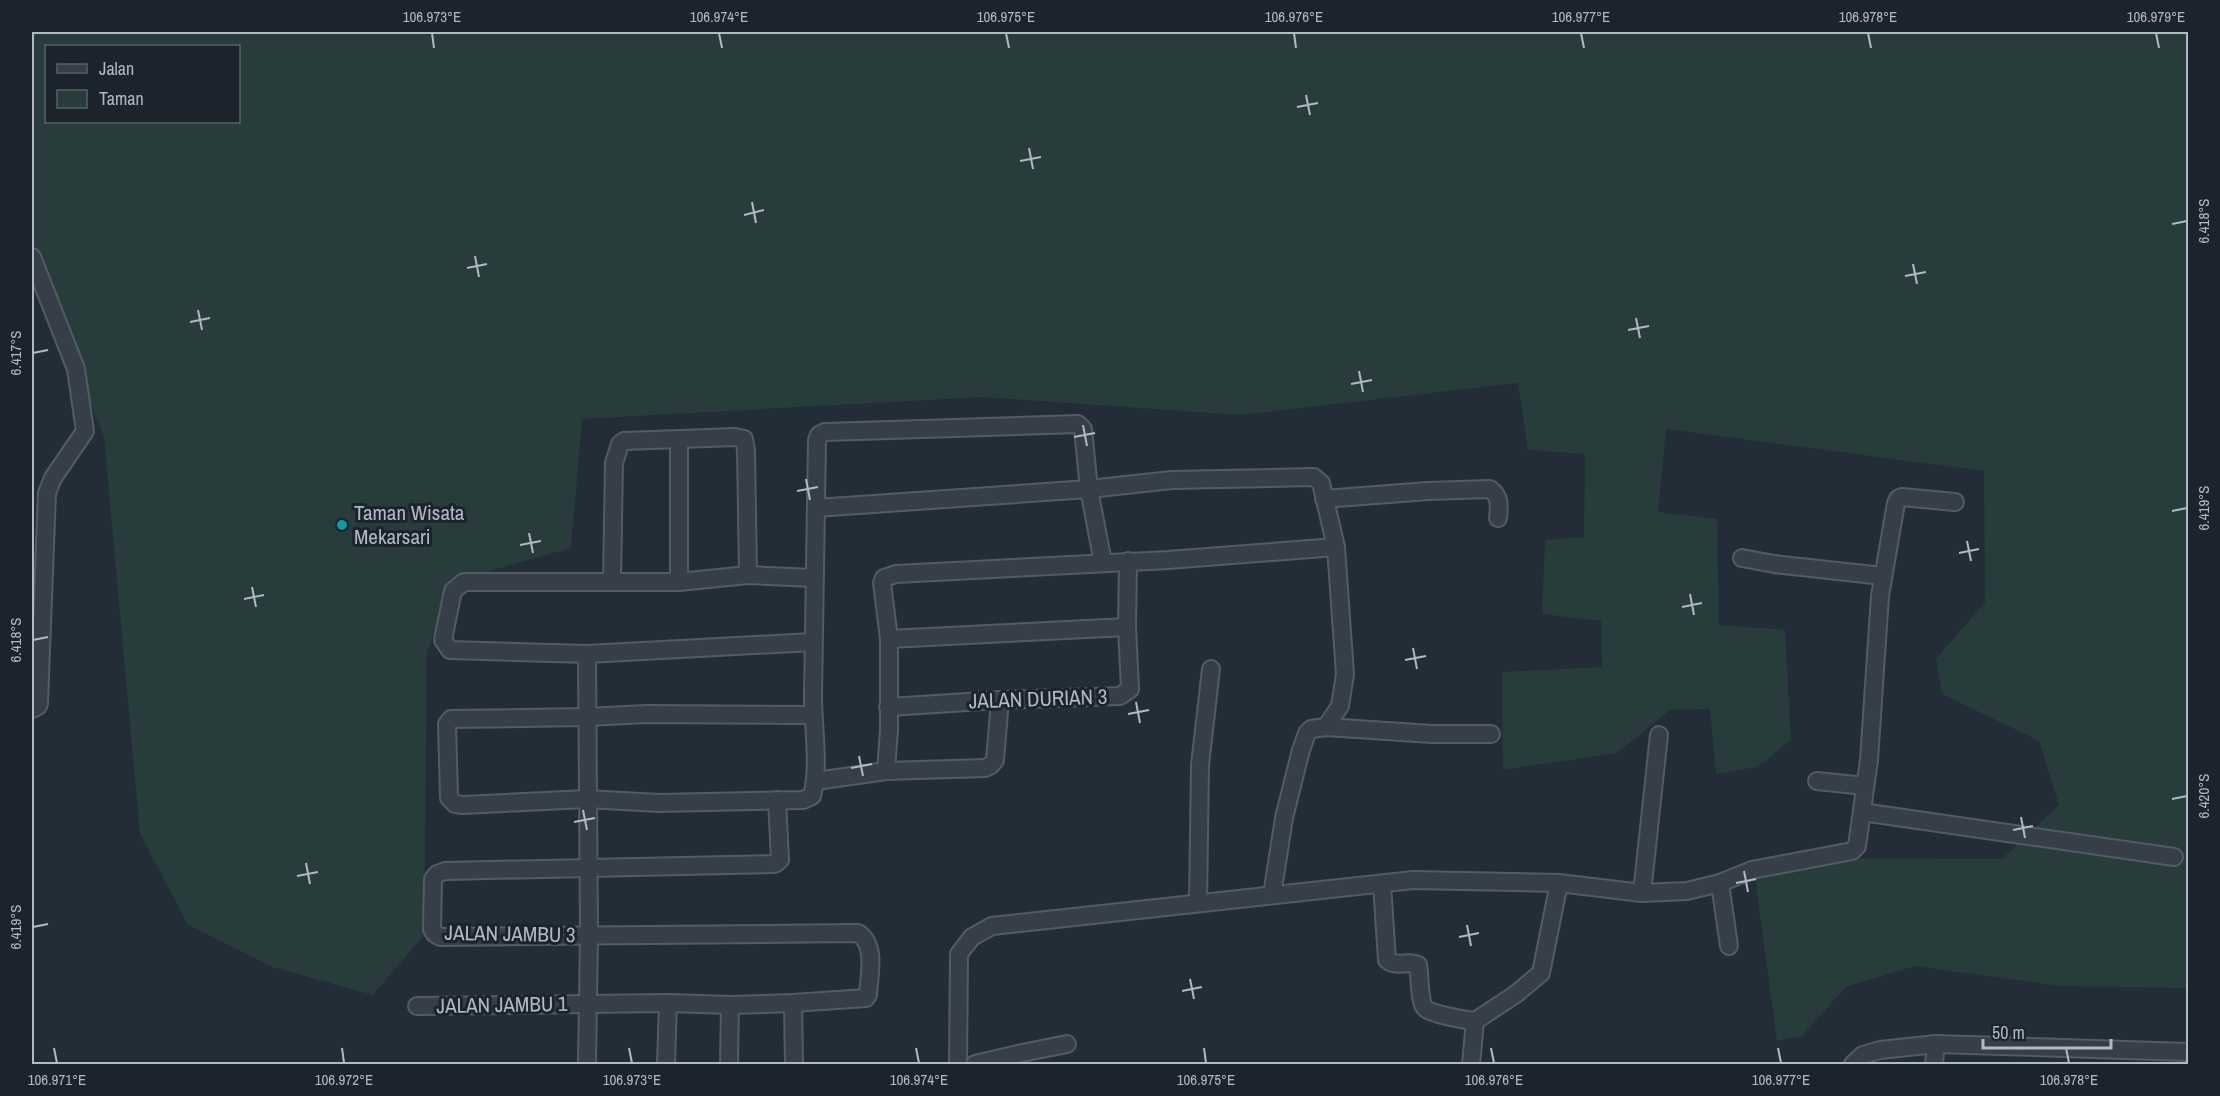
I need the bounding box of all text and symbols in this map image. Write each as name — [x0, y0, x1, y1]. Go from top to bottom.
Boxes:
text: 106.973°E — [403, 6, 461, 27]
text: 106.974°E — [690, 6, 748, 27]
text: 106.975°E — [977, 6, 1035, 27]
text: 106.976°E — [1265, 6, 1323, 27]
text: 106.977°E — [1552, 6, 1610, 27]
text: 106.978°E — [1839, 6, 1897, 27]
text: 106.979°E — [2127, 6, 2185, 27]
legend — [45, 45, 240, 123]
text: Jalan — [99, 56, 134, 81]
text: Taman — [99, 86, 144, 111]
text: 6.418°S — [2193, 199, 2214, 244]
text: 6.417°S — [5, 331, 26, 376]
text: 6.419°S — [2193, 486, 2214, 531]
place label: Taman Wisata Mekarsari — [354, 498, 465, 551]
marker: Taman Wisata Mekarsari — [335, 518, 349, 532]
text: 6.418°S — [5, 618, 26, 663]
street label: JALAN DURIAN 3 — [968, 682, 1108, 715]
text: 6.420°S — [2193, 774, 2214, 819]
text: 6.419°S — [5, 905, 26, 950]
street label: JALAN JAMBU 3 — [444, 918, 576, 949]
street label: JALAN JAMBU 1 — [436, 989, 568, 1020]
scale bar — [1983, 1012, 2110, 1050]
text: 50 m — [1992, 1020, 2025, 1045]
text: 106.971°E — [28, 1069, 86, 1090]
text: 106.972°E — [315, 1069, 373, 1090]
text: 106.973°E — [603, 1069, 661, 1090]
text: 106.974°E — [890, 1069, 948, 1090]
text: 106.975°E — [1177, 1069, 1235, 1090]
text: 106.976°E — [1465, 1069, 1523, 1090]
text: 106.977°E — [1752, 1069, 1810, 1090]
text: 106.978°E — [2040, 1069, 2098, 1090]

